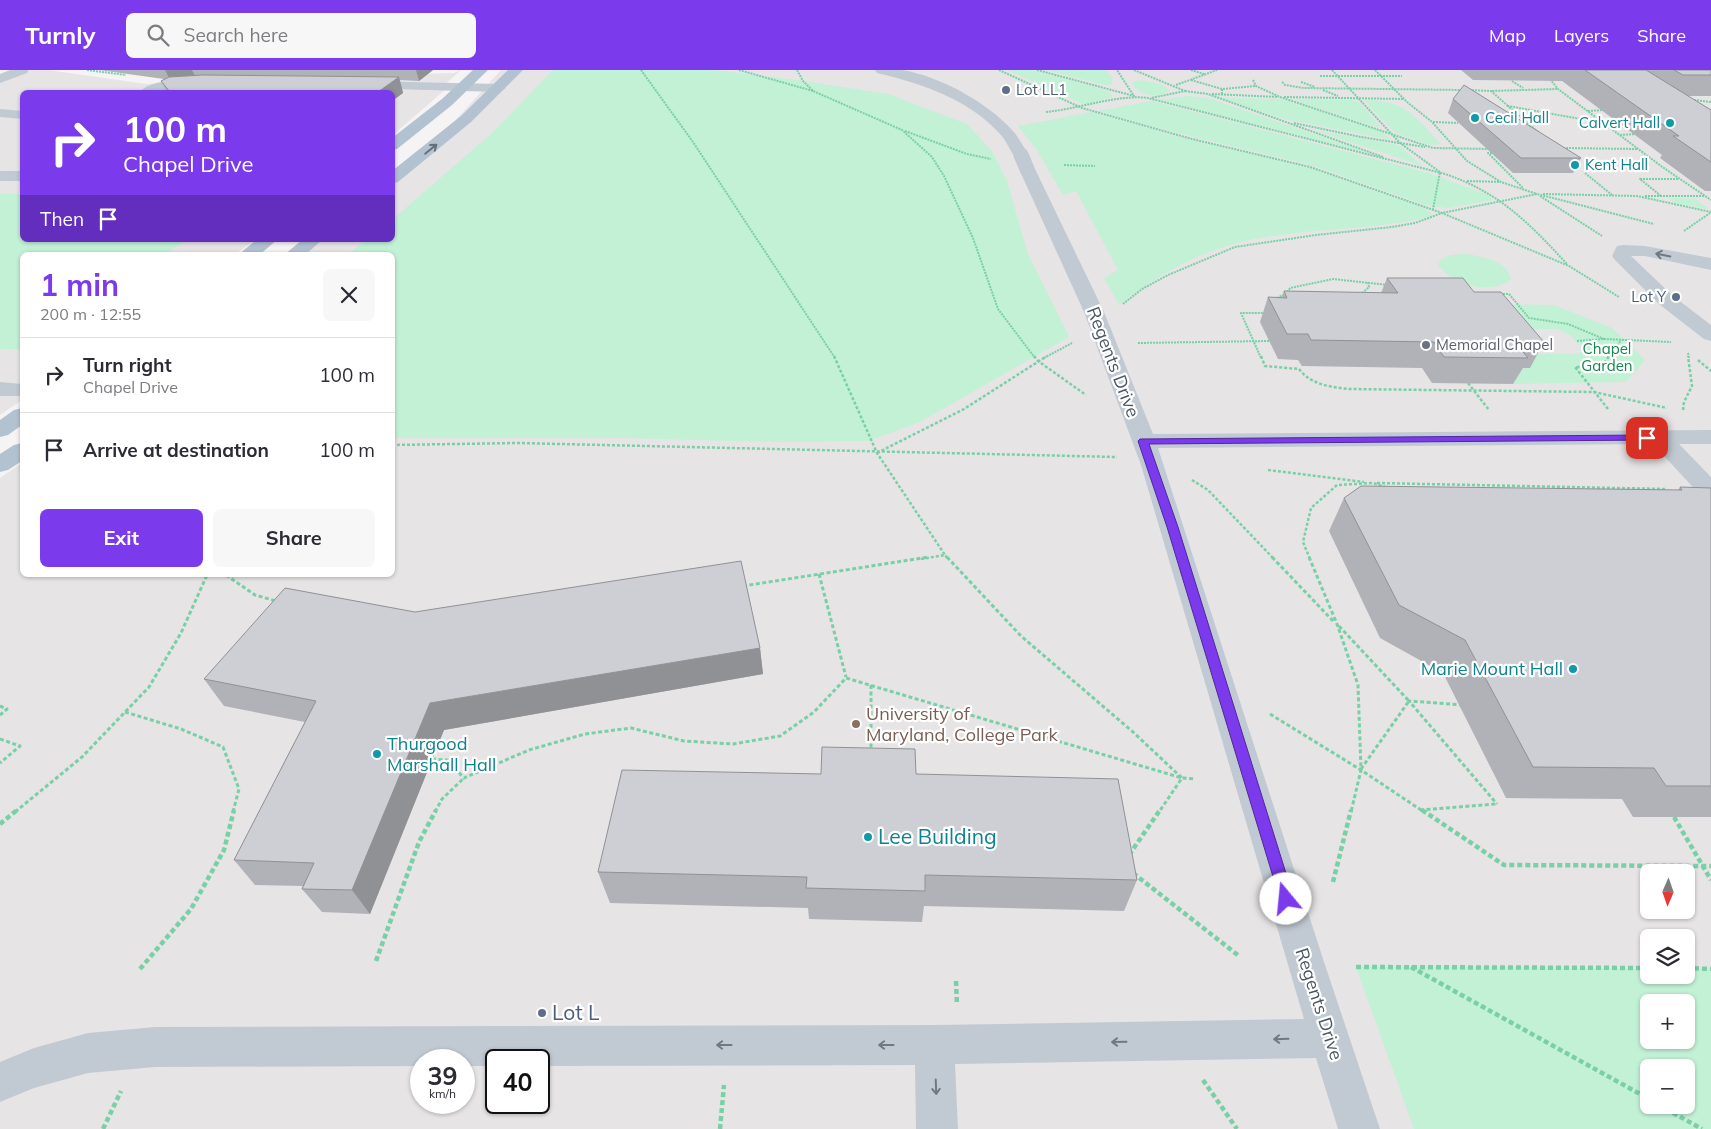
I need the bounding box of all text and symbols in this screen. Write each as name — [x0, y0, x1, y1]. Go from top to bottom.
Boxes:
search box — [126, 13, 476, 58]
text: Turnly — [25, 20, 96, 50]
icon: search — [144, 21, 172, 49]
text: Search here — [184, 23, 288, 47]
text: Map — [1489, 24, 1526, 47]
text: Layers — [1554, 24, 1609, 47]
text: Share — [1637, 24, 1686, 47]
place label: Lot LL1 — [1016, 80, 1067, 99]
marker: Lot LL1 — [1000, 84, 1012, 96]
text: 100 m — [123, 107, 227, 151]
place label: Cecil Hall — [1485, 108, 1549, 127]
icon: right — [40, 110, 105, 175]
marker: Cecil Hall — [1469, 112, 1481, 124]
place label: Calvert Hall — [1579, 113, 1660, 132]
marker: Calvert Hall — [1664, 117, 1676, 129]
one-way arrow — [424, 143, 437, 154]
text: Chapel Drive — [123, 150, 253, 178]
place label: Kent Hall — [1585, 155, 1648, 174]
marker: Kent Hall — [1569, 159, 1581, 171]
icon: arrive — [94, 205, 122, 233]
text: Then — [40, 207, 84, 231]
one-way arrow — [1655, 250, 1671, 259]
text: 1 min — [40, 266, 119, 304]
button: close — [323, 269, 375, 321]
place label: Lot Y — [1631, 287, 1667, 306]
marker: Lot Y — [1670, 291, 1682, 303]
street label: Regents Drive — [1082, 303, 1145, 420]
text: 200 m · 12:55 — [40, 304, 141, 324]
place label: Memorial Chapel — [1436, 335, 1553, 354]
marker: Memorial Chapel — [1420, 339, 1432, 351]
park label: Chapel Garden — [1581, 339, 1633, 375]
text: Turn right — [83, 353, 172, 377]
icon: right — [40, 361, 68, 389]
text: 100 m — [319, 363, 375, 387]
text: Chapel Drive — [83, 377, 178, 397]
pin — [1626, 417, 1668, 459]
icon: arrive — [1633, 424, 1661, 452]
icon: arrive — [40, 436, 68, 464]
text: Arrive at destination — [83, 438, 269, 462]
text: 100 m — [319, 438, 375, 462]
button: Exit — [40, 509, 203, 567]
button: Share — [213, 509, 375, 567]
place label: Marie Mount Hall — [1421, 657, 1563, 680]
marker: Marie Mount Hall — [1567, 663, 1579, 675]
place label: University of Maryland, College Park — [866, 702, 1058, 746]
marker: University of Maryland, College Park — [850, 718, 862, 730]
place label: Thurgood Marshall Hall — [387, 732, 496, 776]
marker: Thurgood Marshall Hall — [371, 748, 383, 760]
place label: Lee Building — [878, 823, 997, 849]
marker: Lee Building — [862, 831, 874, 843]
north arrow — [1640, 864, 1695, 919]
map controls — [1640, 864, 1695, 1114]
position arrow — [1259, 872, 1311, 924]
button: layers — [1640, 929, 1695, 984]
street label: Regents Drive — [1291, 945, 1348, 1063]
button: + — [1640, 994, 1695, 1049]
place label: Lot L — [552, 999, 600, 1025]
marker: Lot L — [536, 1007, 548, 1019]
one-way arrow — [1274, 1034, 1290, 1044]
one-way arrow — [1111, 1037, 1127, 1046]
one-way arrow — [716, 1040, 732, 1050]
one-way arrow — [879, 1040, 895, 1050]
speed limit sign: 40 — [485, 1049, 550, 1114]
button: − — [1640, 1059, 1695, 1114]
text: 39 — [427, 1060, 458, 1091]
one-way arrow — [931, 1078, 941, 1095]
text: km/h — [429, 1086, 456, 1101]

